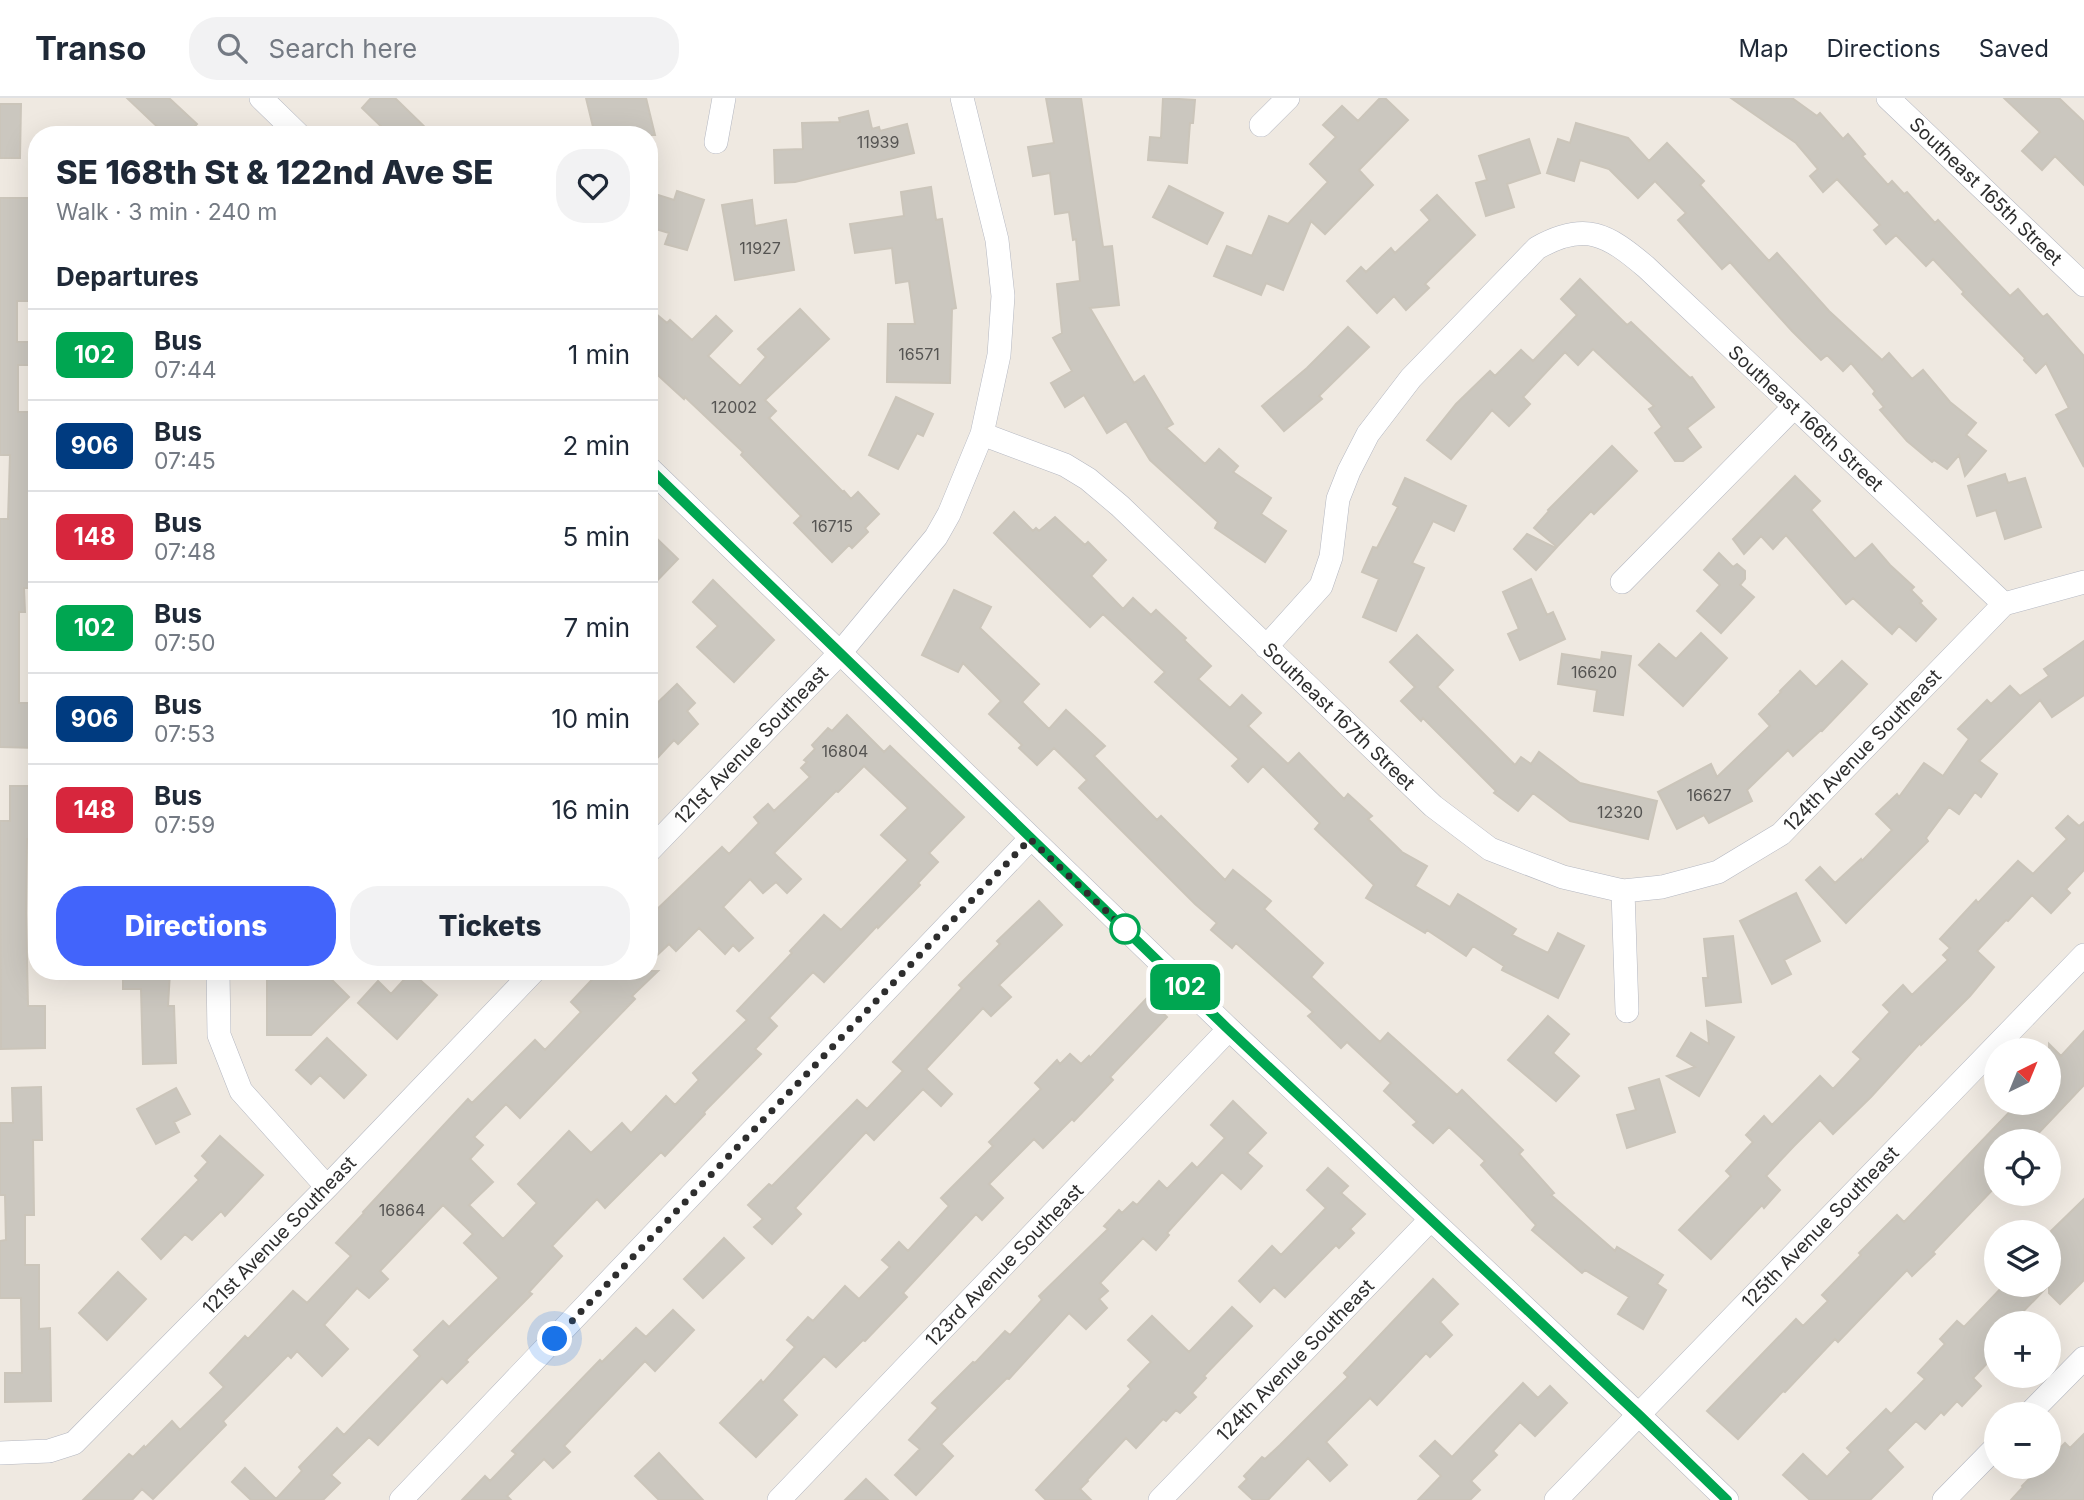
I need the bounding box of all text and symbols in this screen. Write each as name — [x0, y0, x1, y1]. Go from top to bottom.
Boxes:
search box — [189, 17, 679, 80]
text: Transo — [35, 28, 147, 68]
icon: search — [213, 29, 251, 67]
text: Search here — [269, 33, 417, 64]
text: Map — [1739, 34, 1788, 63]
text: Directions — [1826, 34, 1941, 63]
text: Saved — [1979, 34, 2049, 63]
street label: Southeast 165th Street — [1905, 112, 2067, 270]
house number: 11939 — [857, 132, 899, 152]
button: heart — [556, 149, 630, 223]
text: SE 168th St & 122nd Ave SE — [56, 152, 493, 192]
text: Walk · 3 min · 240 m — [56, 198, 277, 226]
house number: 11927 — [739, 238, 781, 258]
text: Departures — [56, 261, 199, 292]
text: Bus — [154, 325, 202, 356]
text: 1 min — [568, 339, 630, 370]
text: 102 — [74, 340, 115, 369]
street label: Southeast 166th Street — [1723, 341, 1888, 496]
house number: 16571 — [898, 344, 940, 364]
text: 07:44 — [154, 356, 217, 384]
house number: 12002 — [711, 397, 757, 417]
text: Bus — [154, 416, 202, 447]
text: 2 min — [562, 430, 630, 461]
text: 906 — [71, 431, 118, 460]
text: 07:45 — [154, 447, 216, 475]
text: Bus — [154, 507, 202, 538]
house number: 16715 — [811, 516, 853, 536]
text: 5 min — [562, 521, 630, 552]
text: 148 — [73, 522, 116, 551]
text: 07:48 — [154, 538, 216, 566]
text: Bus — [154, 598, 202, 629]
text: 7 min — [564, 612, 630, 643]
text: 102 — [74, 613, 115, 642]
text: 07:50 — [154, 629, 215, 657]
street label: Southeast 167th Street — [1258, 638, 1419, 795]
street label: 121st Avenue Southeast — [670, 661, 833, 829]
house number: 16620 — [1571, 662, 1617, 682]
street label: 124th Avenue Southeast — [1779, 664, 1946, 836]
text: Bus — [154, 689, 202, 720]
text: 10 min — [551, 703, 630, 734]
text: 906 — [71, 704, 118, 733]
text: 07:53 — [154, 720, 215, 748]
house number: 16804 — [822, 741, 868, 761]
text: Bus — [154, 780, 202, 811]
house number: 16627 — [1686, 785, 1732, 805]
text: 16 min — [552, 794, 630, 825]
text: 148 — [73, 795, 116, 824]
house number: 12320 — [1597, 802, 1643, 822]
text: 07:59 — [154, 811, 215, 839]
button: Directions — [56, 886, 336, 966]
button: Tickets — [350, 886, 630, 966]
unlabelled marker — [1110, 914, 1140, 944]
line badge: 102 — [1145, 964, 1225, 1010]
text: 102 — [1164, 972, 1206, 1001]
north arrow — [1984, 1038, 2062, 1115]
map controls — [1984, 1038, 2061, 1479]
button: locate — [1984, 1129, 2061, 1206]
street label: 125th Avenue Southeast — [1737, 1142, 1904, 1313]
street label: 121st Avenue Southeast — [198, 1151, 361, 1319]
street label: 123rd Avenue Southeast — [921, 1179, 1088, 1352]
house number: 16864 — [379, 1200, 425, 1220]
button: layers — [1984, 1220, 2061, 1297]
street label: 124th Avenue Southeast — [1212, 1274, 1379, 1446]
button: + — [1984, 1311, 2061, 1388]
your location — [537, 1321, 572, 1356]
button: − — [1984, 1402, 2061, 1479]

